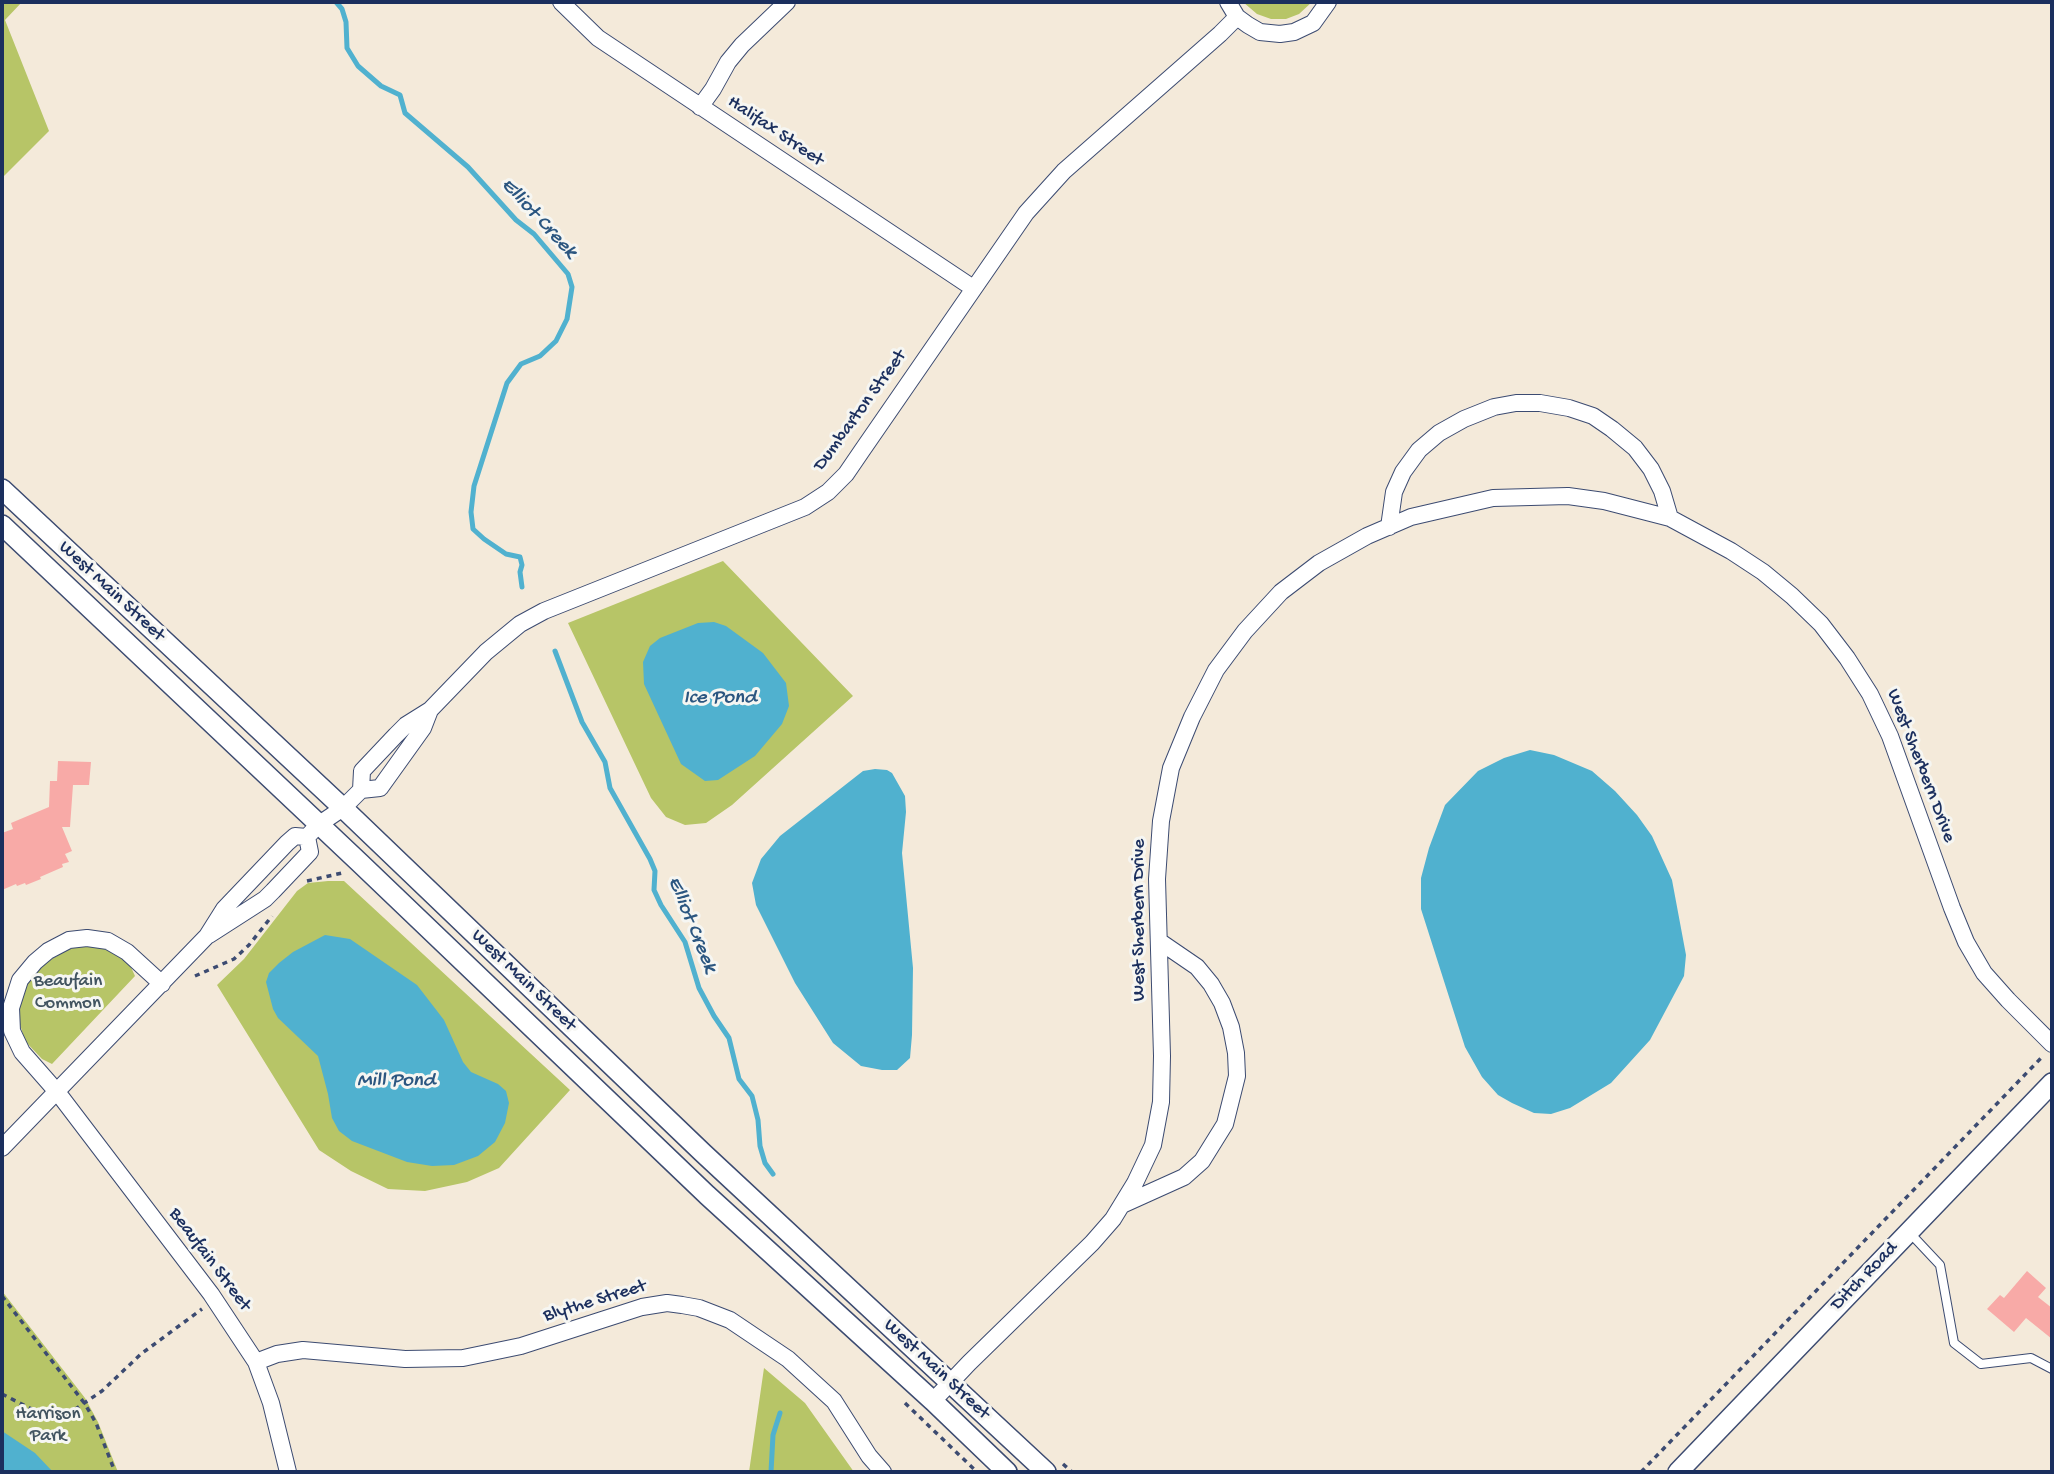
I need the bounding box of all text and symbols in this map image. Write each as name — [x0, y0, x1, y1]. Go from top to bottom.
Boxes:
street label: Halifax Street — [723, 91, 827, 173]
water label: Elliot Creek — [494, 173, 582, 265]
street label: Dumbarton Street — [809, 346, 913, 476]
street label: West Main Street — [53, 537, 169, 647]
water label: Ice Pond — [684, 686, 756, 712]
street label: West Sherbern Drive — [1880, 686, 1960, 846]
street label: West Sherbern Drive — [1129, 839, 1151, 1001]
water label: Elliot Creek — [660, 873, 722, 977]
street label: West Main Street — [466, 925, 580, 1037]
park label: Beaufain Common — [34, 971, 102, 1015]
water label: Mill Pond — [357, 1069, 435, 1095]
street label: Beaufain Street — [163, 1204, 255, 1316]
street label: Ditch Road — [1827, 1238, 1903, 1316]
street label: Blythe Street — [541, 1276, 649, 1328]
street label: West Main Street — [878, 1315, 994, 1425]
park label: Harrison Park — [16, 1404, 80, 1448]

